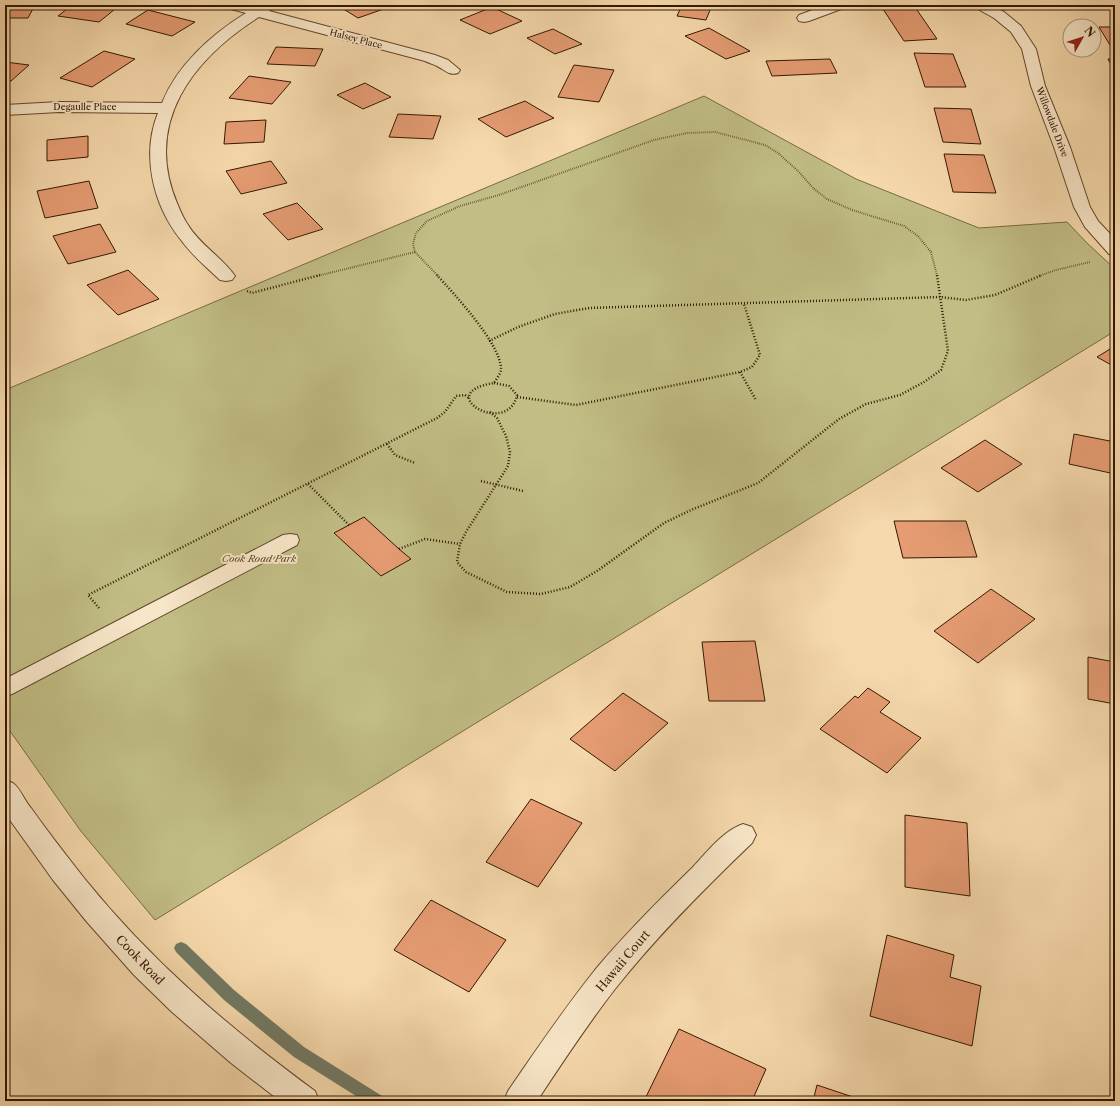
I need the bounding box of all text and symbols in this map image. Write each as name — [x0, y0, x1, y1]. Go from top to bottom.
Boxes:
north arrow — [1062, 18, 1102, 58]
text: N — [1081, 24, 1098, 40]
street label: Halsey Place — [329, 26, 384, 51]
street label: Willowdale Drive — [1034, 84, 1071, 158]
street label: Degaulle Place — [53, 101, 117, 112]
park label: Cook Road Park — [222, 552, 297, 565]
street label: Hawaii Court — [592, 926, 653, 995]
street label: Cook Road — [113, 932, 168, 988]

